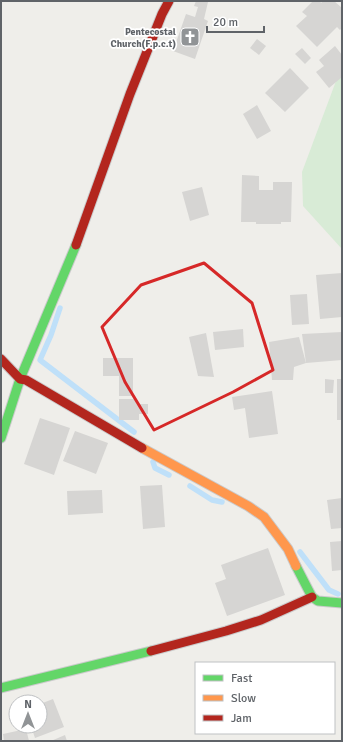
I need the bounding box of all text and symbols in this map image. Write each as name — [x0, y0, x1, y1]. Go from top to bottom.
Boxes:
scale bar — [207, 8, 264, 34]
text: 20 m — [213, 15, 238, 30]
place label: Pentecostal Church(F.p.c.t) — [111, 26, 176, 50]
church icon: Pentecostal Church(F.p.c.t) — [179, 26, 201, 48]
legend — [195, 662, 335, 734]
text: Fast — [231, 671, 252, 686]
text: Slow — [231, 691, 256, 706]
north arrow — [8, 694, 48, 734]
text: N — [24, 698, 32, 711]
text: Jam — [231, 711, 252, 726]

